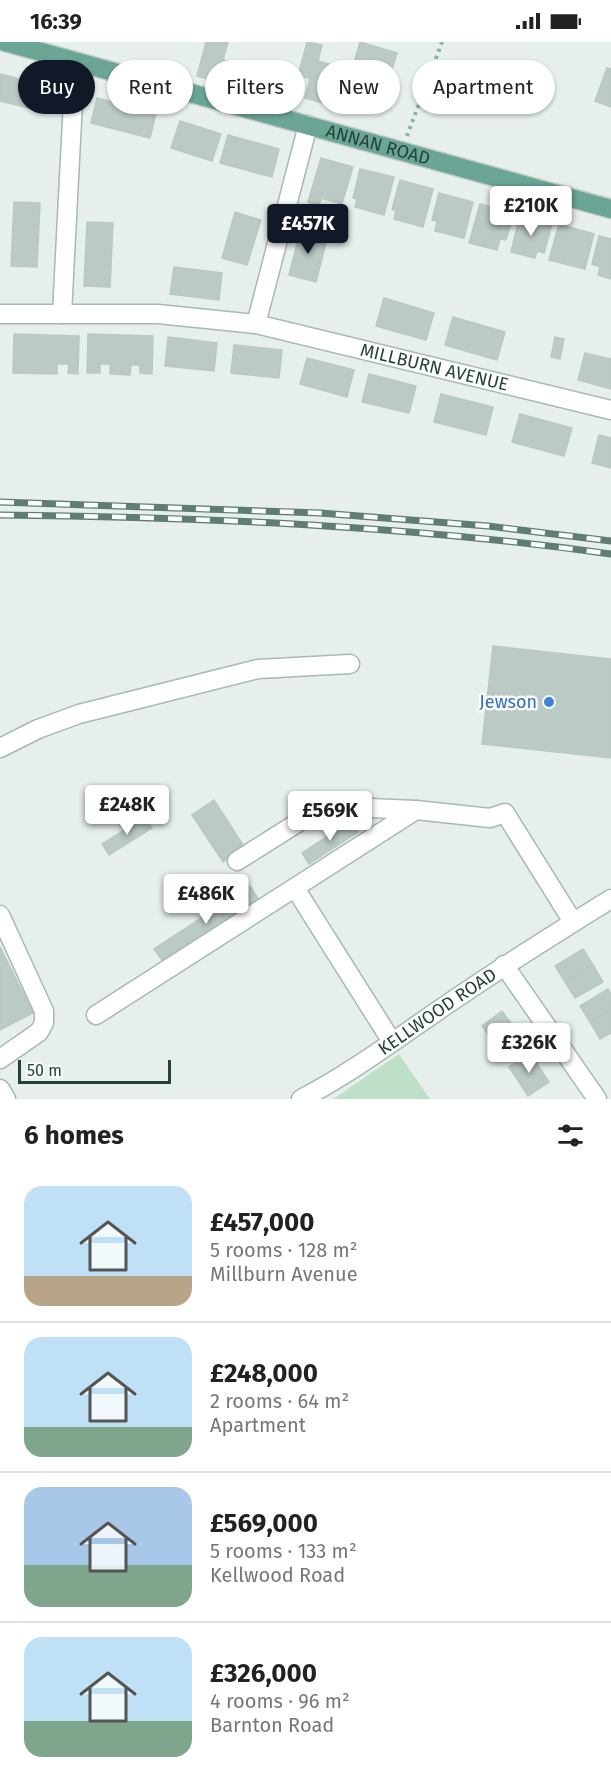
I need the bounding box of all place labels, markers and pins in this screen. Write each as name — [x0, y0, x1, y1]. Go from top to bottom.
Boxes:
pin: £210K — [489, 186, 573, 237]
pin: £457K — [266, 204, 350, 255]
place label: Jewson — [479, 691, 537, 713]
marker: Jewson — [542, 695, 556, 709]
pin: £248K — [85, 785, 169, 836]
pin: £569K — [288, 791, 372, 842]
pin: £486K — [164, 874, 248, 925]
pin: £326K — [487, 1023, 571, 1074]

